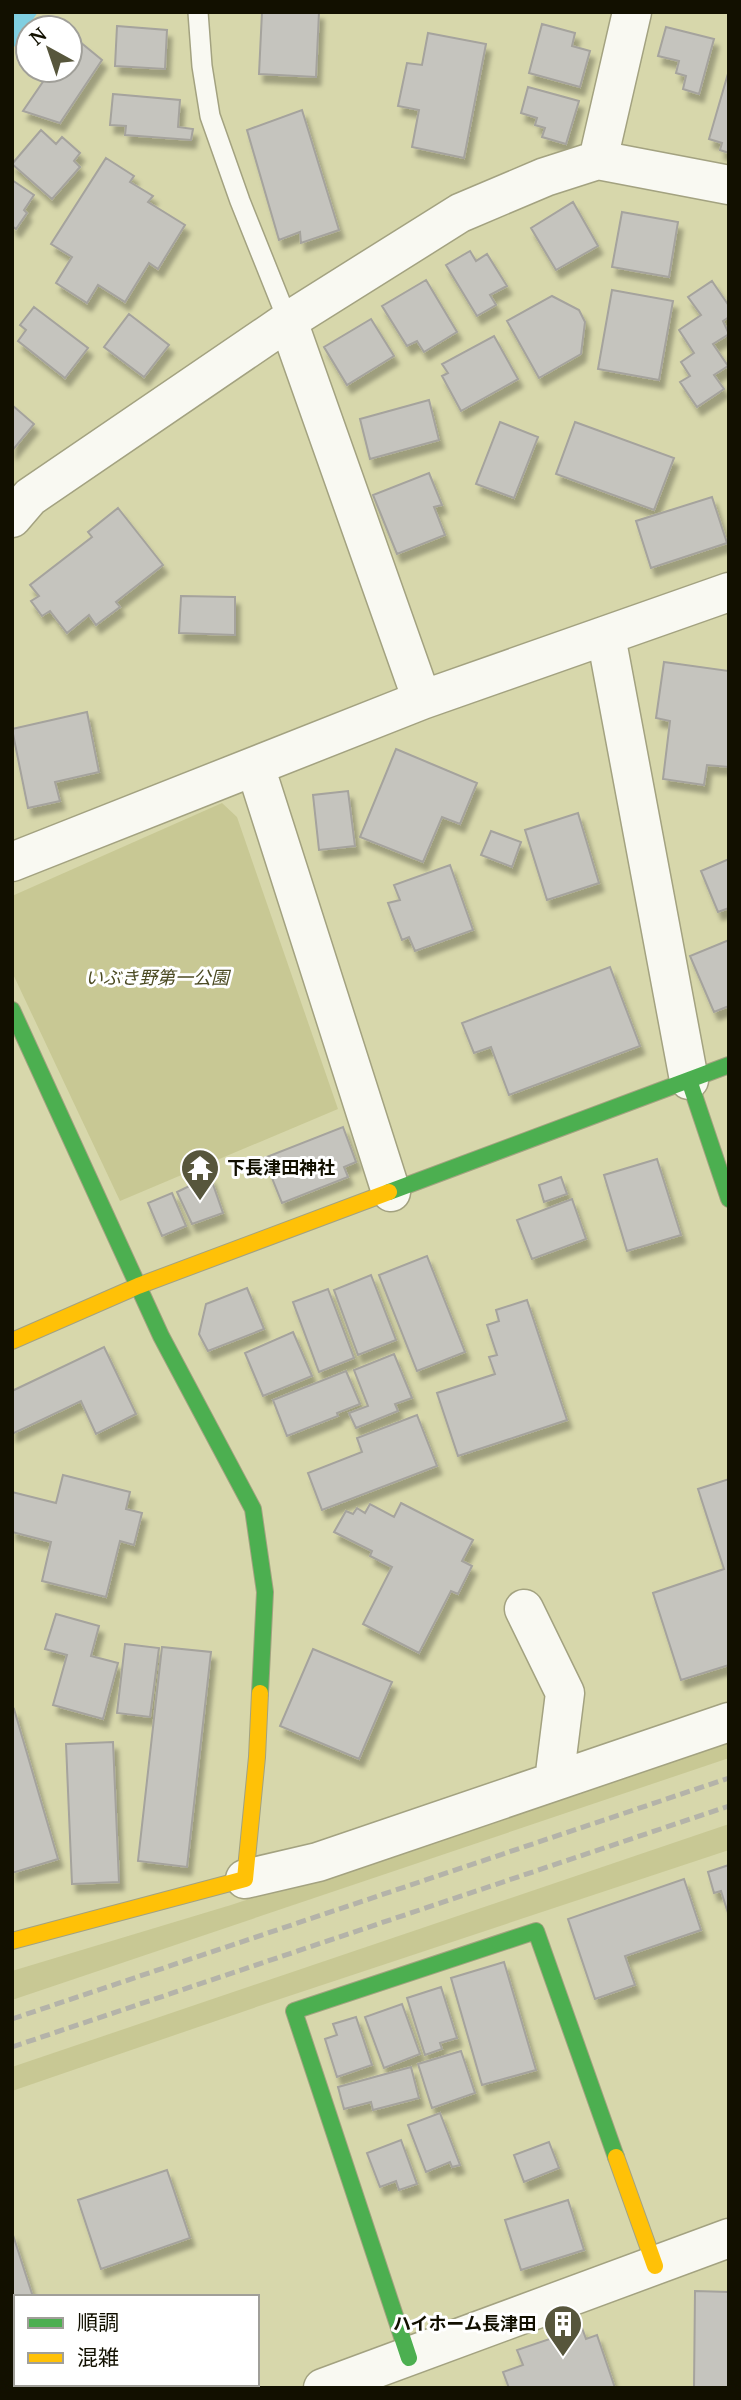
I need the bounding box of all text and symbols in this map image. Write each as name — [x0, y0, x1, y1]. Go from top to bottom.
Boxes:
north arrow — [14, 14, 84, 84]
text: N — [24, 21, 52, 51]
park label: いぶき野第一公園 — [85, 965, 232, 989]
temple icon: 下長津田神社 — [179, 1147, 221, 1202]
place label: 下長津田神社 — [227, 1155, 335, 1179]
legend — [14, 2295, 259, 2386]
building icon: ハイホーム長津田 — [542, 2303, 584, 2358]
text: 順調 — [77, 2308, 119, 2336]
place label: ハイホーム長津田 — [393, 2311, 536, 2335]
text: 混雑 — [77, 2343, 119, 2371]

